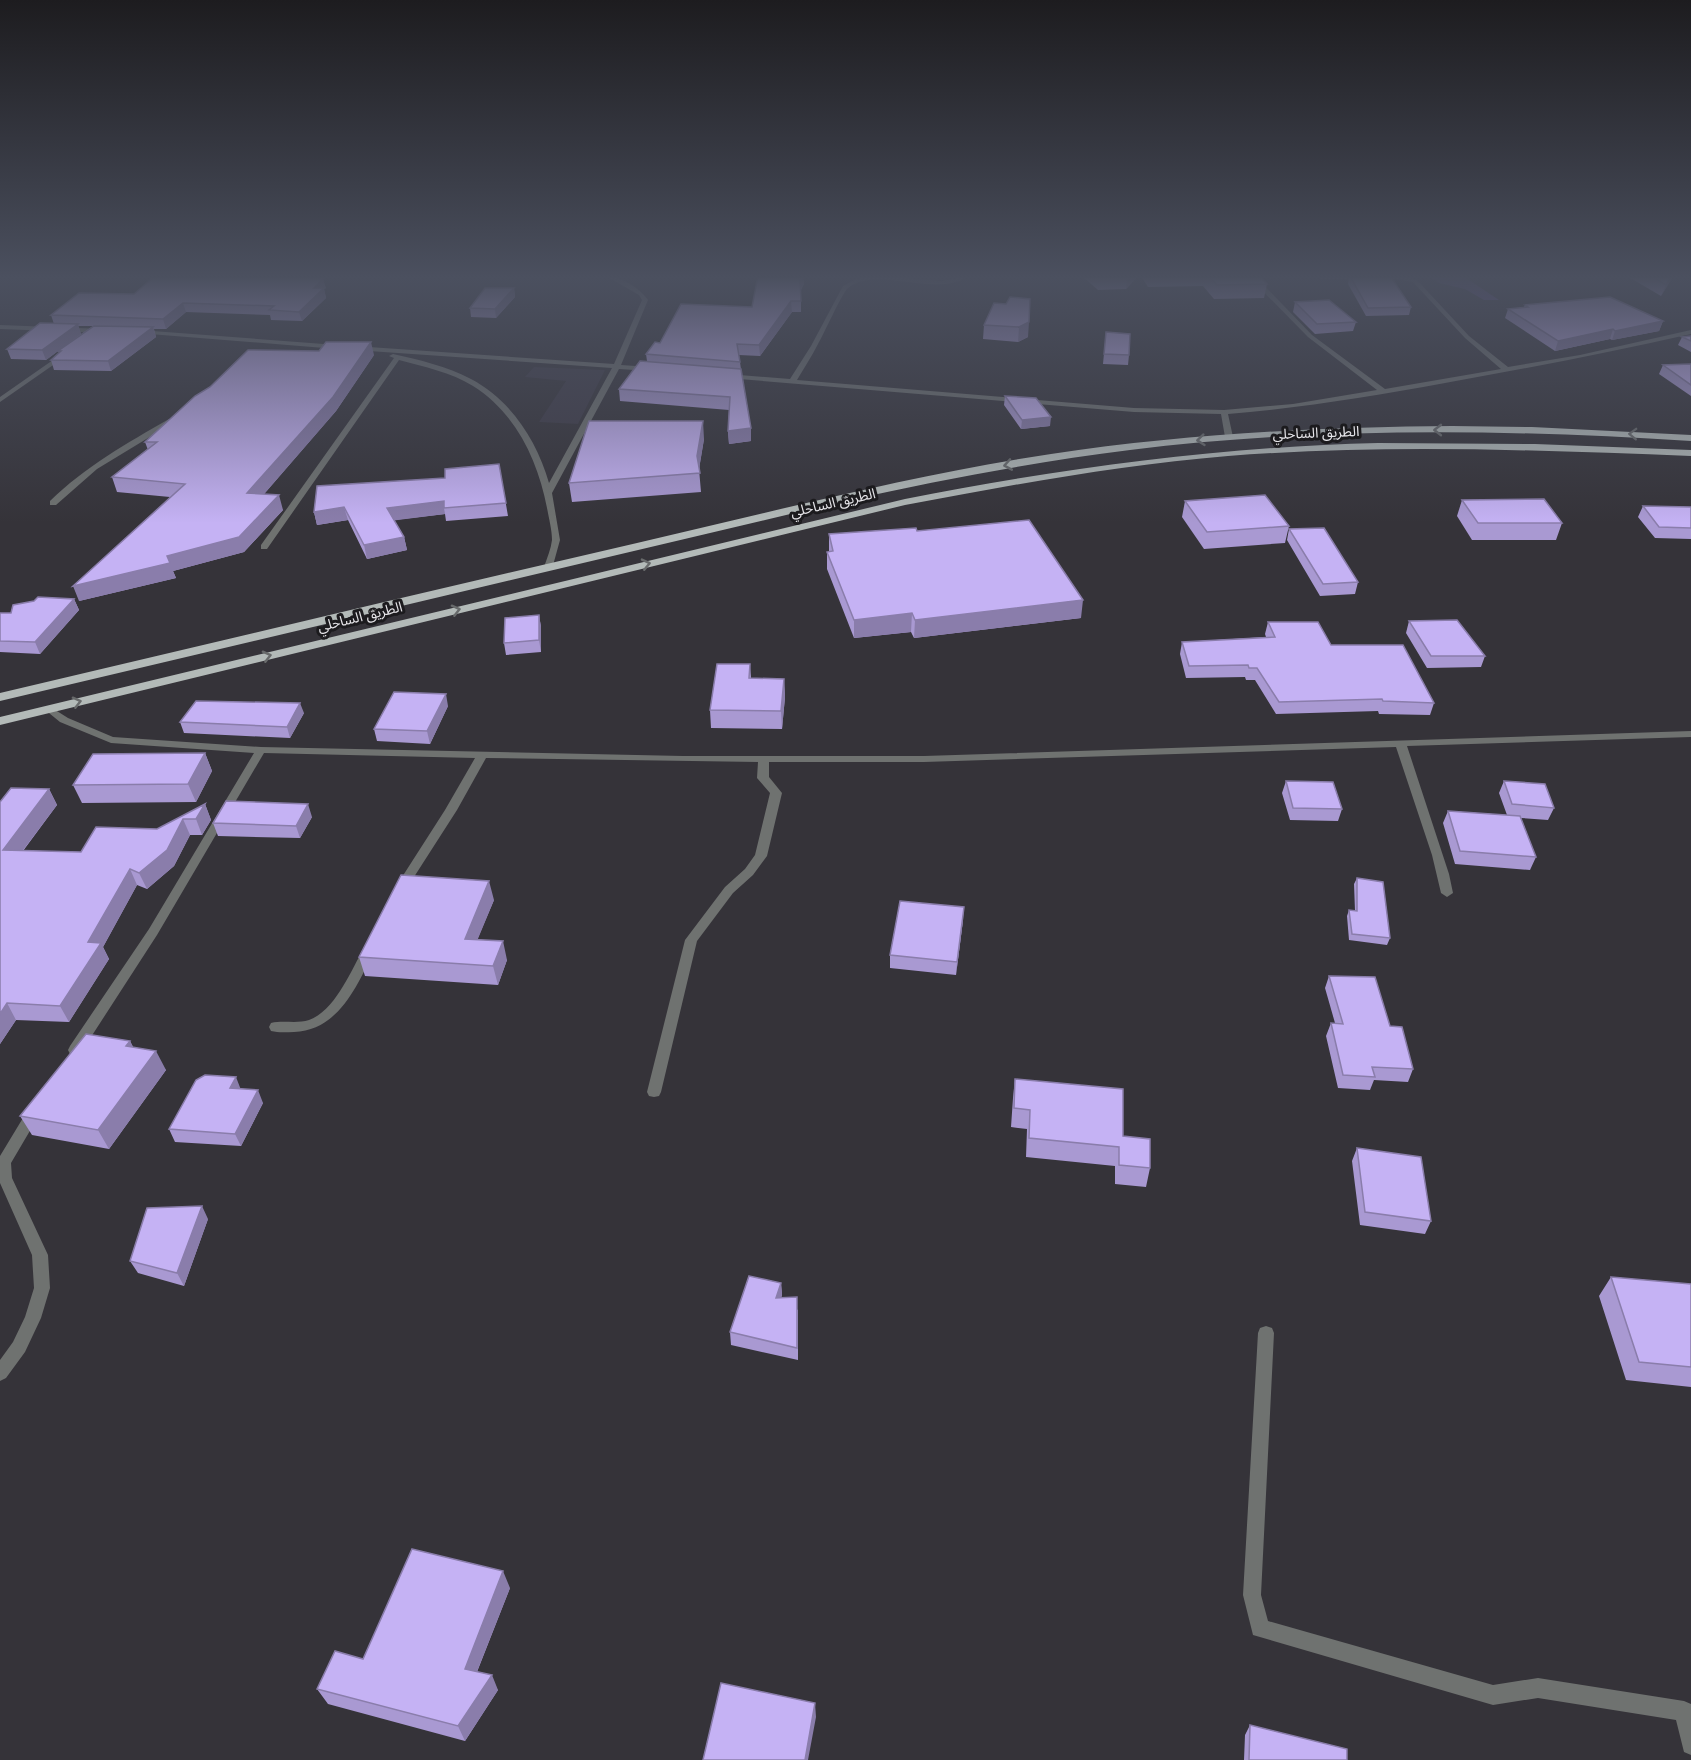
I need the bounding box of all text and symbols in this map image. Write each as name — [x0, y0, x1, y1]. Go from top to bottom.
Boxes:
street label: الطريق الساحلي — [1272, 423, 1360, 445]
one-way arrow — [1433, 424, 1442, 436]
one-way arrow — [1628, 427, 1637, 440]
one-way arrow — [1197, 433, 1206, 446]
one-way arrow — [1003, 459, 1012, 471]
street label: الطريق الساحلي — [789, 485, 878, 523]
one-way arrow — [640, 558, 650, 571]
street label: الطريق الساحلي — [316, 598, 405, 638]
one-way arrow — [451, 604, 461, 617]
one-way arrow — [261, 650, 271, 663]
one-way arrow — [72, 697, 82, 710]

